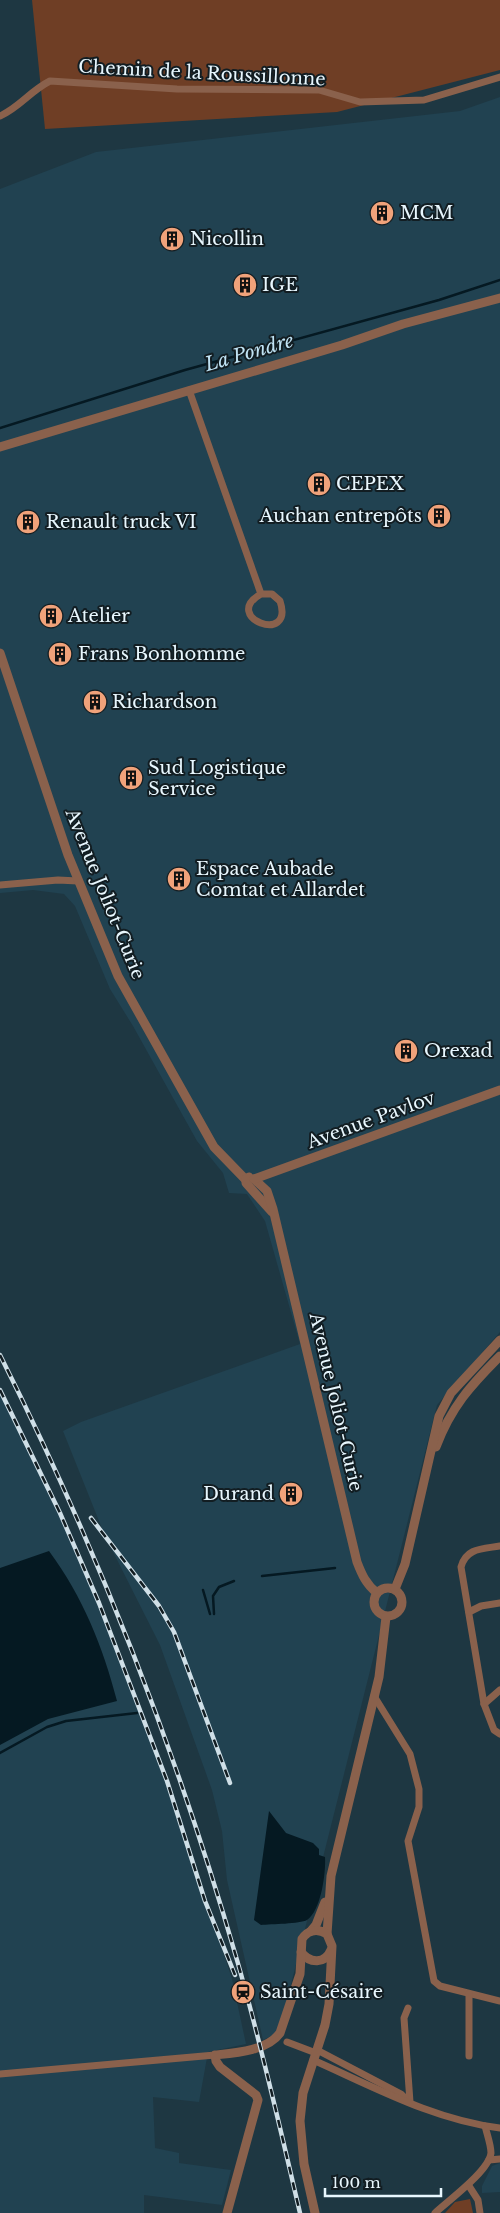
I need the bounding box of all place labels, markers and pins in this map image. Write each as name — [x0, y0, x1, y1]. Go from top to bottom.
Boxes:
building icon: MCM — [369, 200, 395, 226]
place label: MCM — [400, 202, 453, 224]
building icon: Nicollin — [159, 226, 185, 252]
place label: Nicollin — [190, 228, 264, 250]
building icon: IGE — [232, 272, 258, 298]
place label: IGE — [262, 274, 298, 296]
building icon: CEPEX — [306, 471, 332, 497]
place label: CEPEX — [336, 473, 404, 495]
building icon: Auchan entrepôts — [426, 503, 452, 529]
place label: Auchan entrepôts — [259, 505, 422, 527]
building icon: Renault truck VI — [15, 509, 41, 535]
place label: Renault truck VI — [46, 511, 197, 533]
building icon: Atelier — [38, 603, 64, 629]
place label: Atelier — [67, 605, 130, 627]
building icon: Frans Bonhomme — [47, 641, 73, 667]
place label: Frans Bonhomme — [78, 643, 245, 665]
building icon: Richardson — [82, 689, 108, 715]
place label: Richardson — [112, 691, 217, 713]
place label: Sud Logistique Service — [148, 757, 286, 800]
building icon: Sud Logistique Service — [118, 765, 144, 791]
place label: Espace Aubade Comtat et Allardet — [196, 858, 365, 901]
building icon: Espace Aubade Comtat et Allardet — [166, 866, 192, 892]
building icon: Orexad — [393, 1038, 419, 1064]
place label: Orexad — [424, 1040, 493, 1062]
building icon: Durand — [278, 1481, 304, 1507]
place label: Durand — [203, 1483, 274, 1505]
station icon: Saint-Césaire — [230, 1979, 256, 2005]
place label: Saint-Césaire — [260, 1981, 383, 2003]

